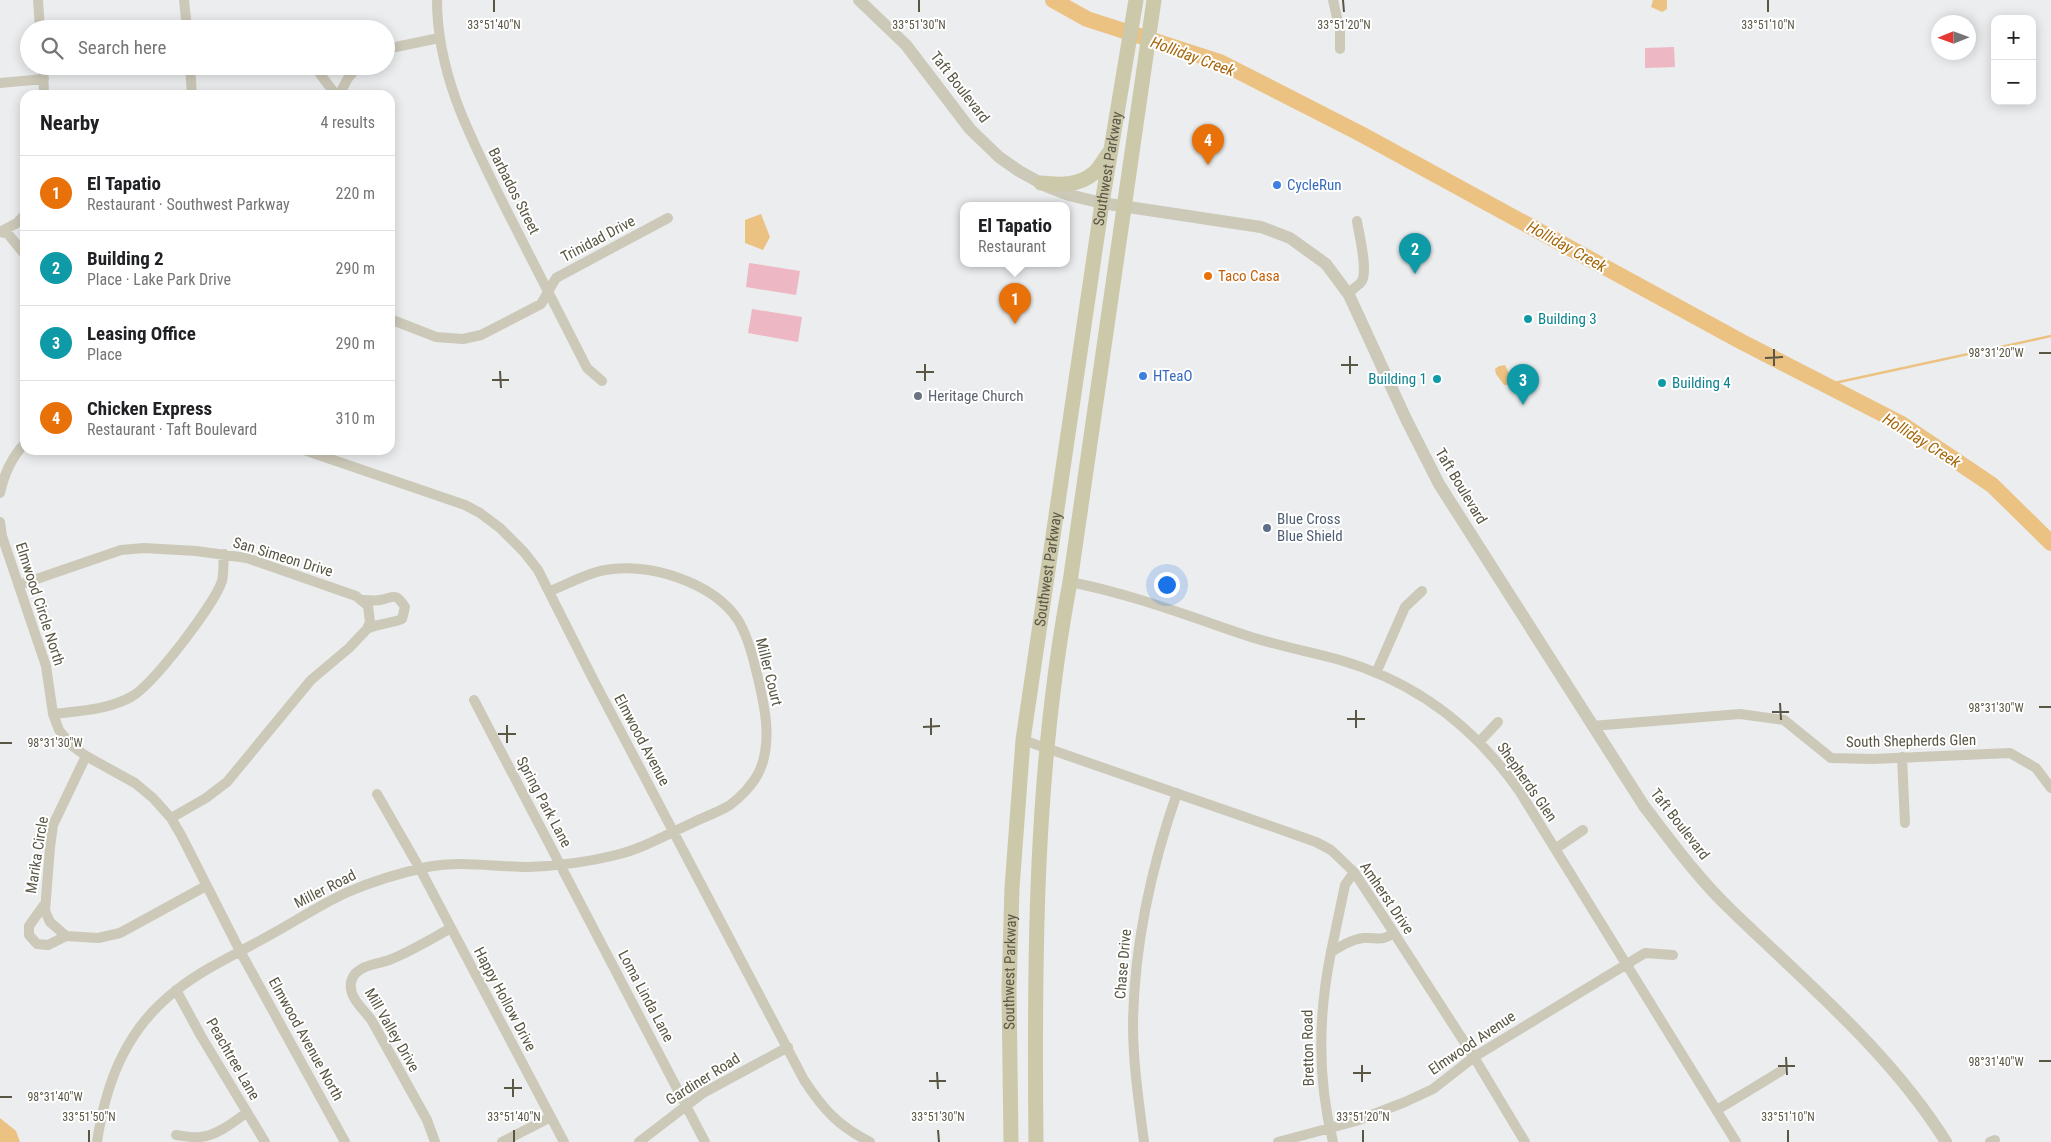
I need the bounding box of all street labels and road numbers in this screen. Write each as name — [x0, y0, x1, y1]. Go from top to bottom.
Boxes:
street label: Taft Boulevard — [927, 48, 993, 126]
street label: Southwest Parkway — [1090, 110, 1126, 227]
street label: Barbados Street — [484, 145, 544, 237]
street label: Trinidad Drive — [558, 212, 638, 266]
street label: Taft Boulevard — [1431, 445, 1491, 527]
street label: Southwest Parkway — [1031, 511, 1065, 628]
street label: San Simeon Drive — [231, 533, 335, 581]
street label: Elmwood Circle North — [12, 540, 68, 668]
street label: Miller Court — [752, 636, 786, 708]
street label: Elmwood Avenue — [610, 691, 674, 789]
street label: South Shepherds Glen — [1846, 731, 1976, 751]
street label: Shepherds Glen — [1493, 739, 1561, 825]
street label: Spring Park Lane — [513, 754, 575, 850]
street label: Taft Boulevard — [1647, 785, 1713, 863]
street label: Marika Circle — [22, 815, 52, 895]
street label: Amherst Drive — [1356, 858, 1418, 938]
street label: Miller Road — [291, 866, 359, 912]
street label: Southwest Parkway — [1000, 914, 1020, 1030]
street label: Chase Drive — [1111, 928, 1135, 1000]
street label: Happy Hollow Drive — [470, 944, 540, 1054]
street label: Loma Linda Lane — [614, 947, 678, 1045]
street label: Elmwood Avenue North — [265, 974, 347, 1104]
street label: Mill Valley Drive — [361, 985, 423, 1075]
street label: Elmwood Avenue — [1425, 1007, 1519, 1079]
street label: Bretton Road — [1298, 1009, 1318, 1087]
street label: Peachtree Lane — [202, 1015, 264, 1103]
street label: Gardiner Road — [663, 1049, 743, 1109]

